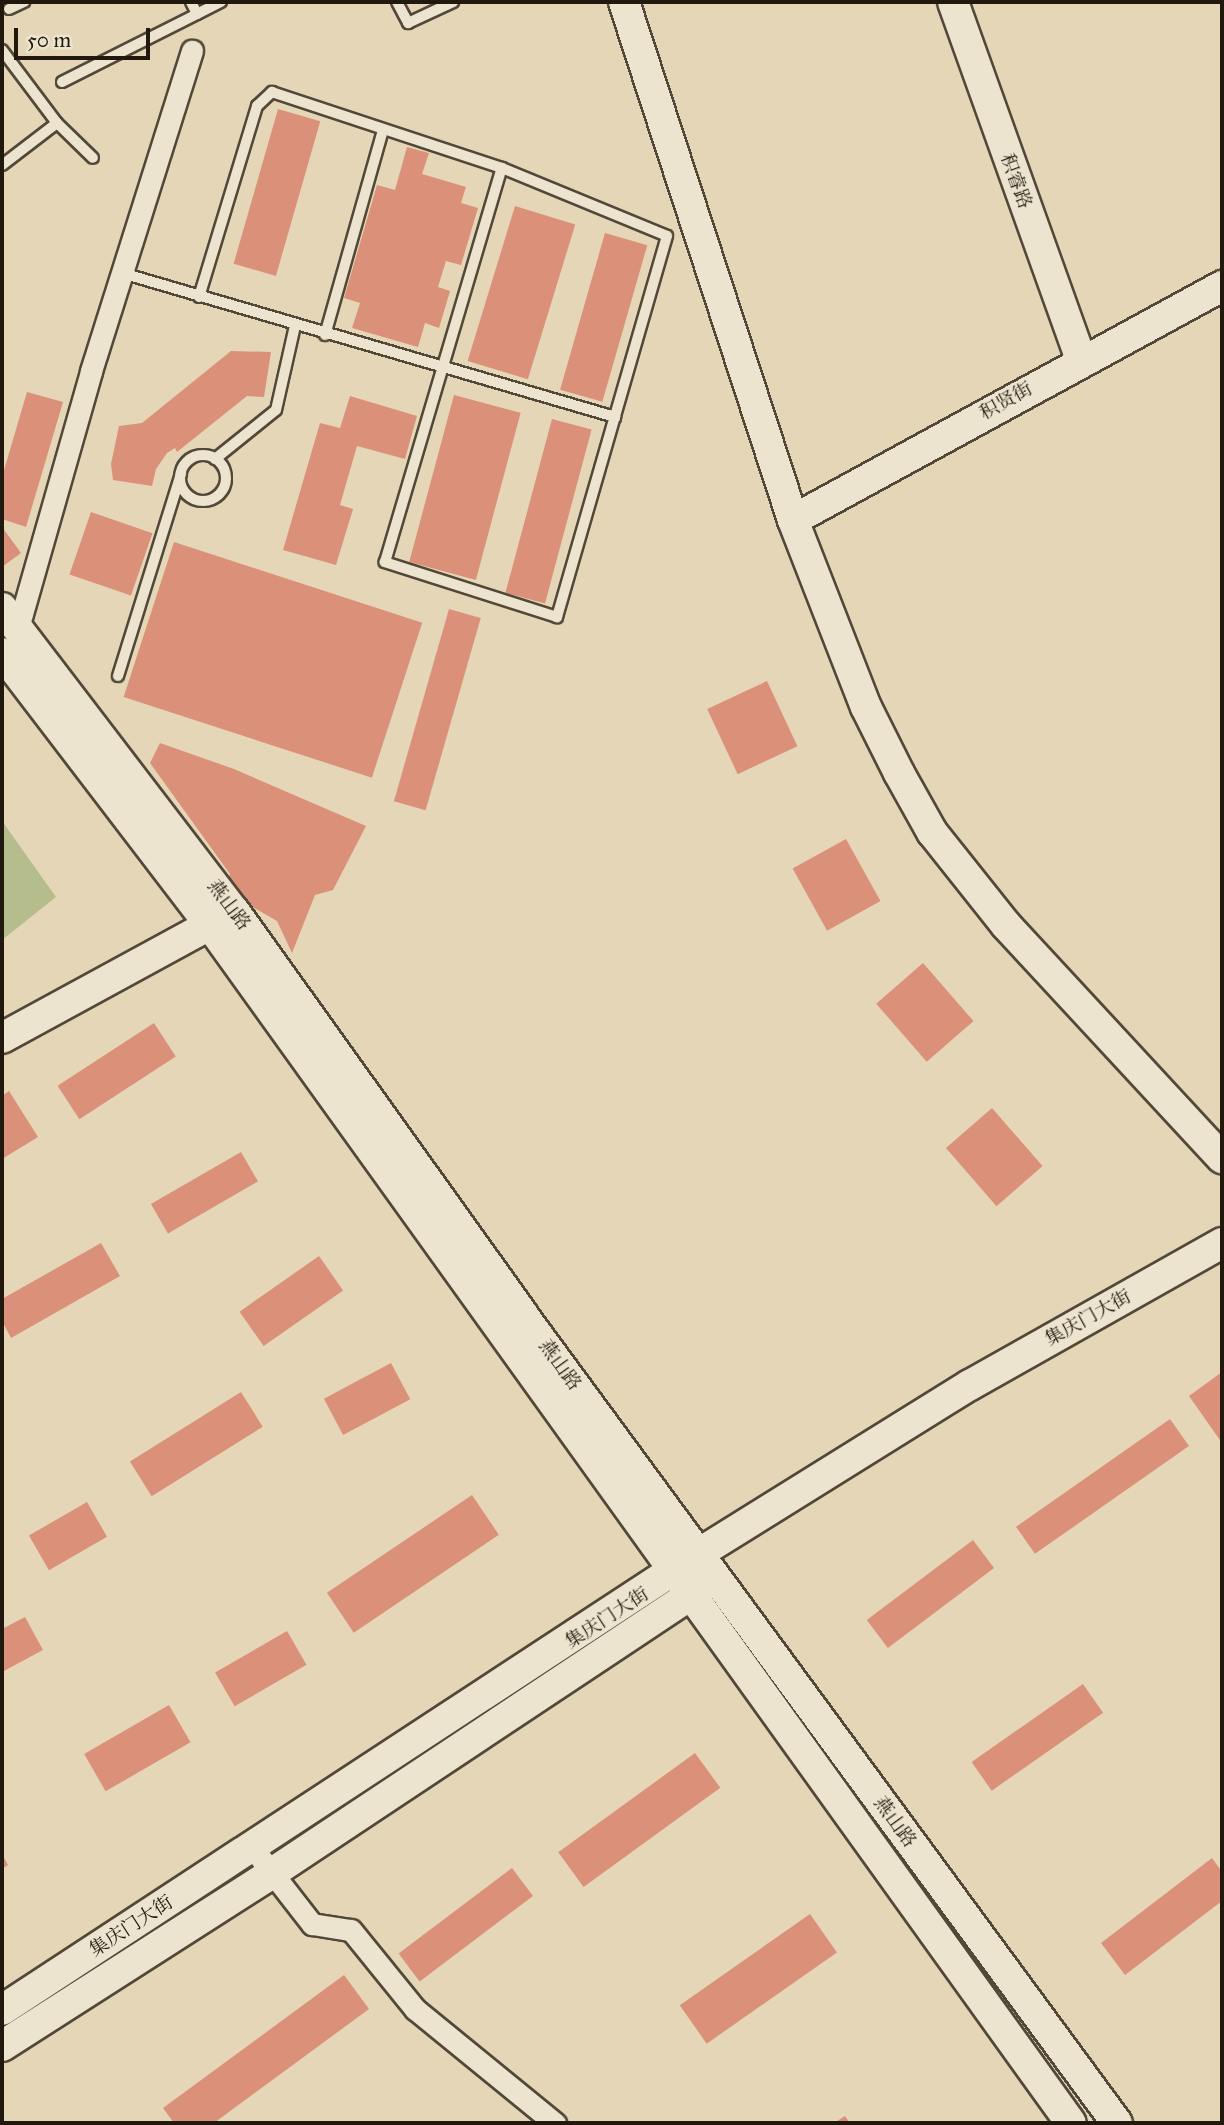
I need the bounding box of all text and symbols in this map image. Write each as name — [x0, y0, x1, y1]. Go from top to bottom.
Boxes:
scale bar — [18, 14, 154, 58]
text: 50 m — [27, 27, 71, 53]
street label: 积睿路 — [996, 150, 1036, 212]
street label: 积贤街 — [976, 377, 1036, 425]
street label: 燕山路 — [203, 875, 255, 935]
street label: 集庆门大街 — [1041, 1285, 1135, 1351]
street label: 燕山路 — [534, 1335, 586, 1395]
street label: 集庆门大街 — [561, 1583, 653, 1653]
street label: 燕山路 — [869, 1792, 921, 1852]
street label: 集庆门大街 — [85, 1891, 177, 1961]

